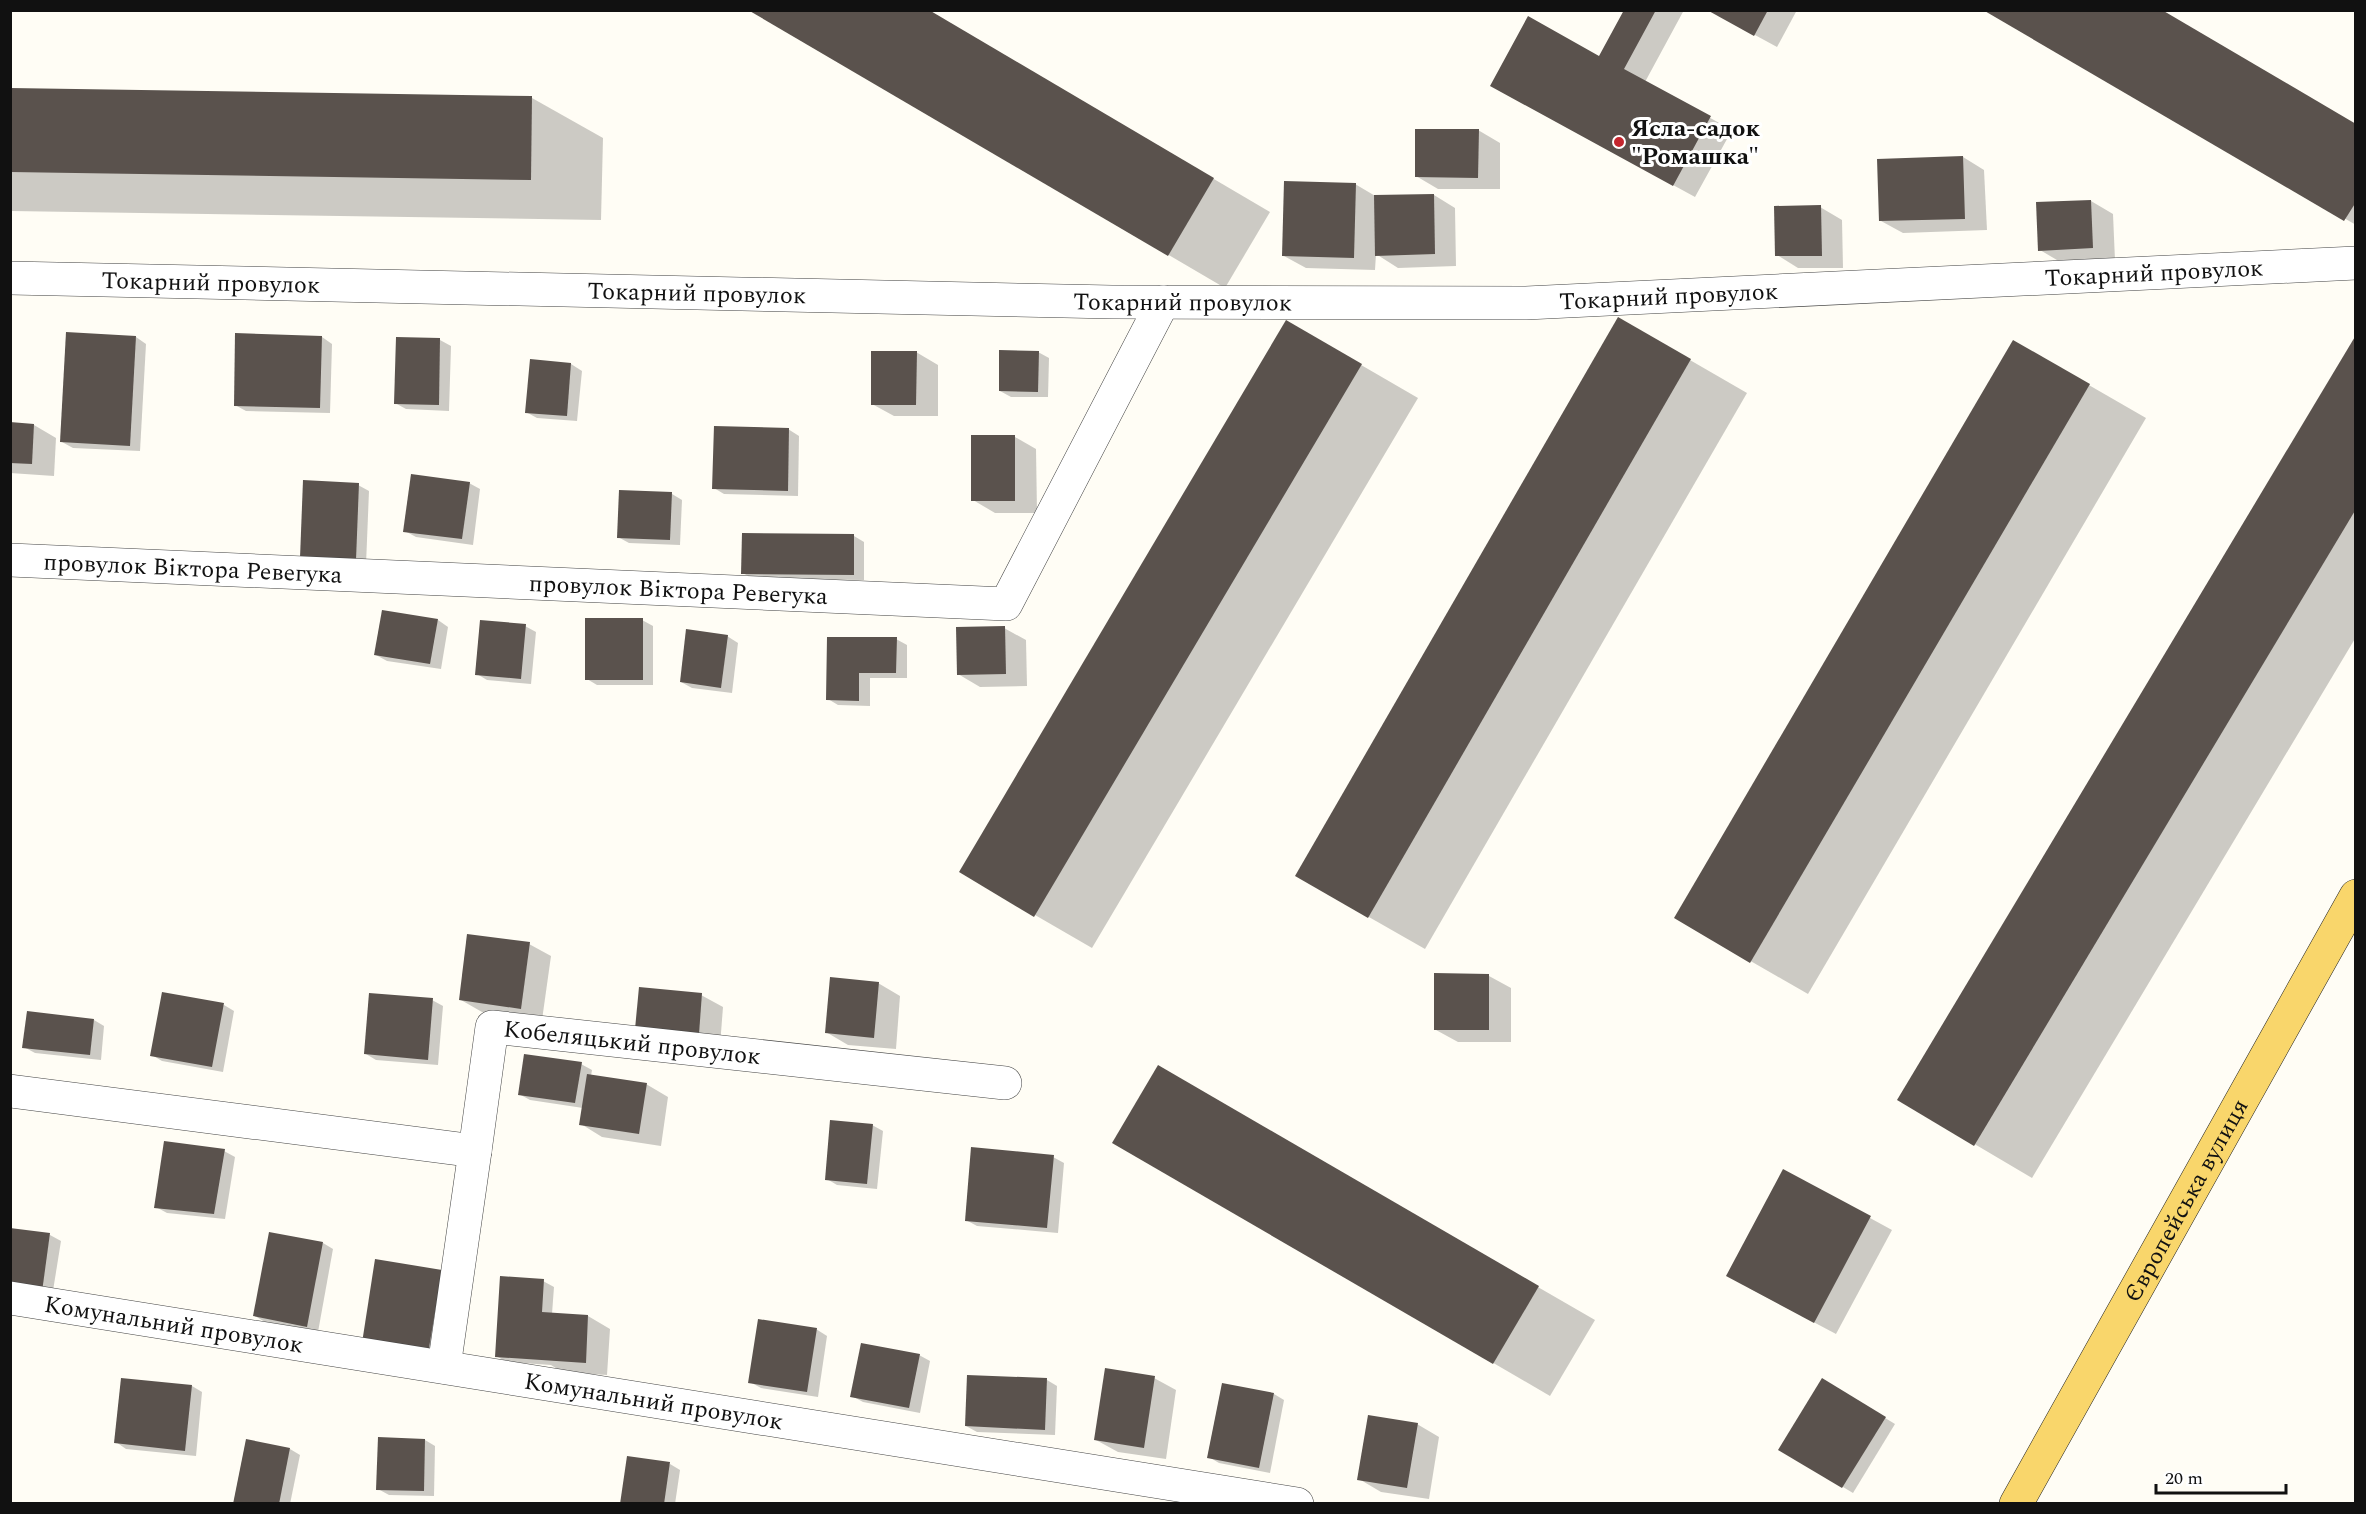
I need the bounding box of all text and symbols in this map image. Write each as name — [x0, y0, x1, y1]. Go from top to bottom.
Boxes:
place label: Ясла-садок "Ромашка" — [1631, 111, 1760, 175]
marker: Ясла-садок "Ромашка" — [1612, 135, 1626, 149]
street label: Токарний провулок — [2044, 250, 2264, 297]
street label: Токарний провулок — [101, 263, 321, 304]
street label: Токарний провулок — [587, 274, 807, 314]
street label: Токарний провулок — [1558, 274, 1779, 320]
street label: Токарний провулок — [1073, 284, 1292, 321]
street label: провулок Віктора Ревегука — [42, 544, 343, 594]
street label: провулок Віктора Ревегука — [528, 566, 829, 615]
street label: Кобеляцький провулок — [502, 1011, 762, 1075]
street label: Європейська вулиця — [2115, 1092, 2258, 1309]
street label: Комунальний провулок — [42, 1287, 306, 1364]
street label: Комунальний провулок — [521, 1364, 786, 1441]
scale bar — [2156, 1457, 2286, 1495]
text: 20 m — [2165, 1465, 2203, 1492]

